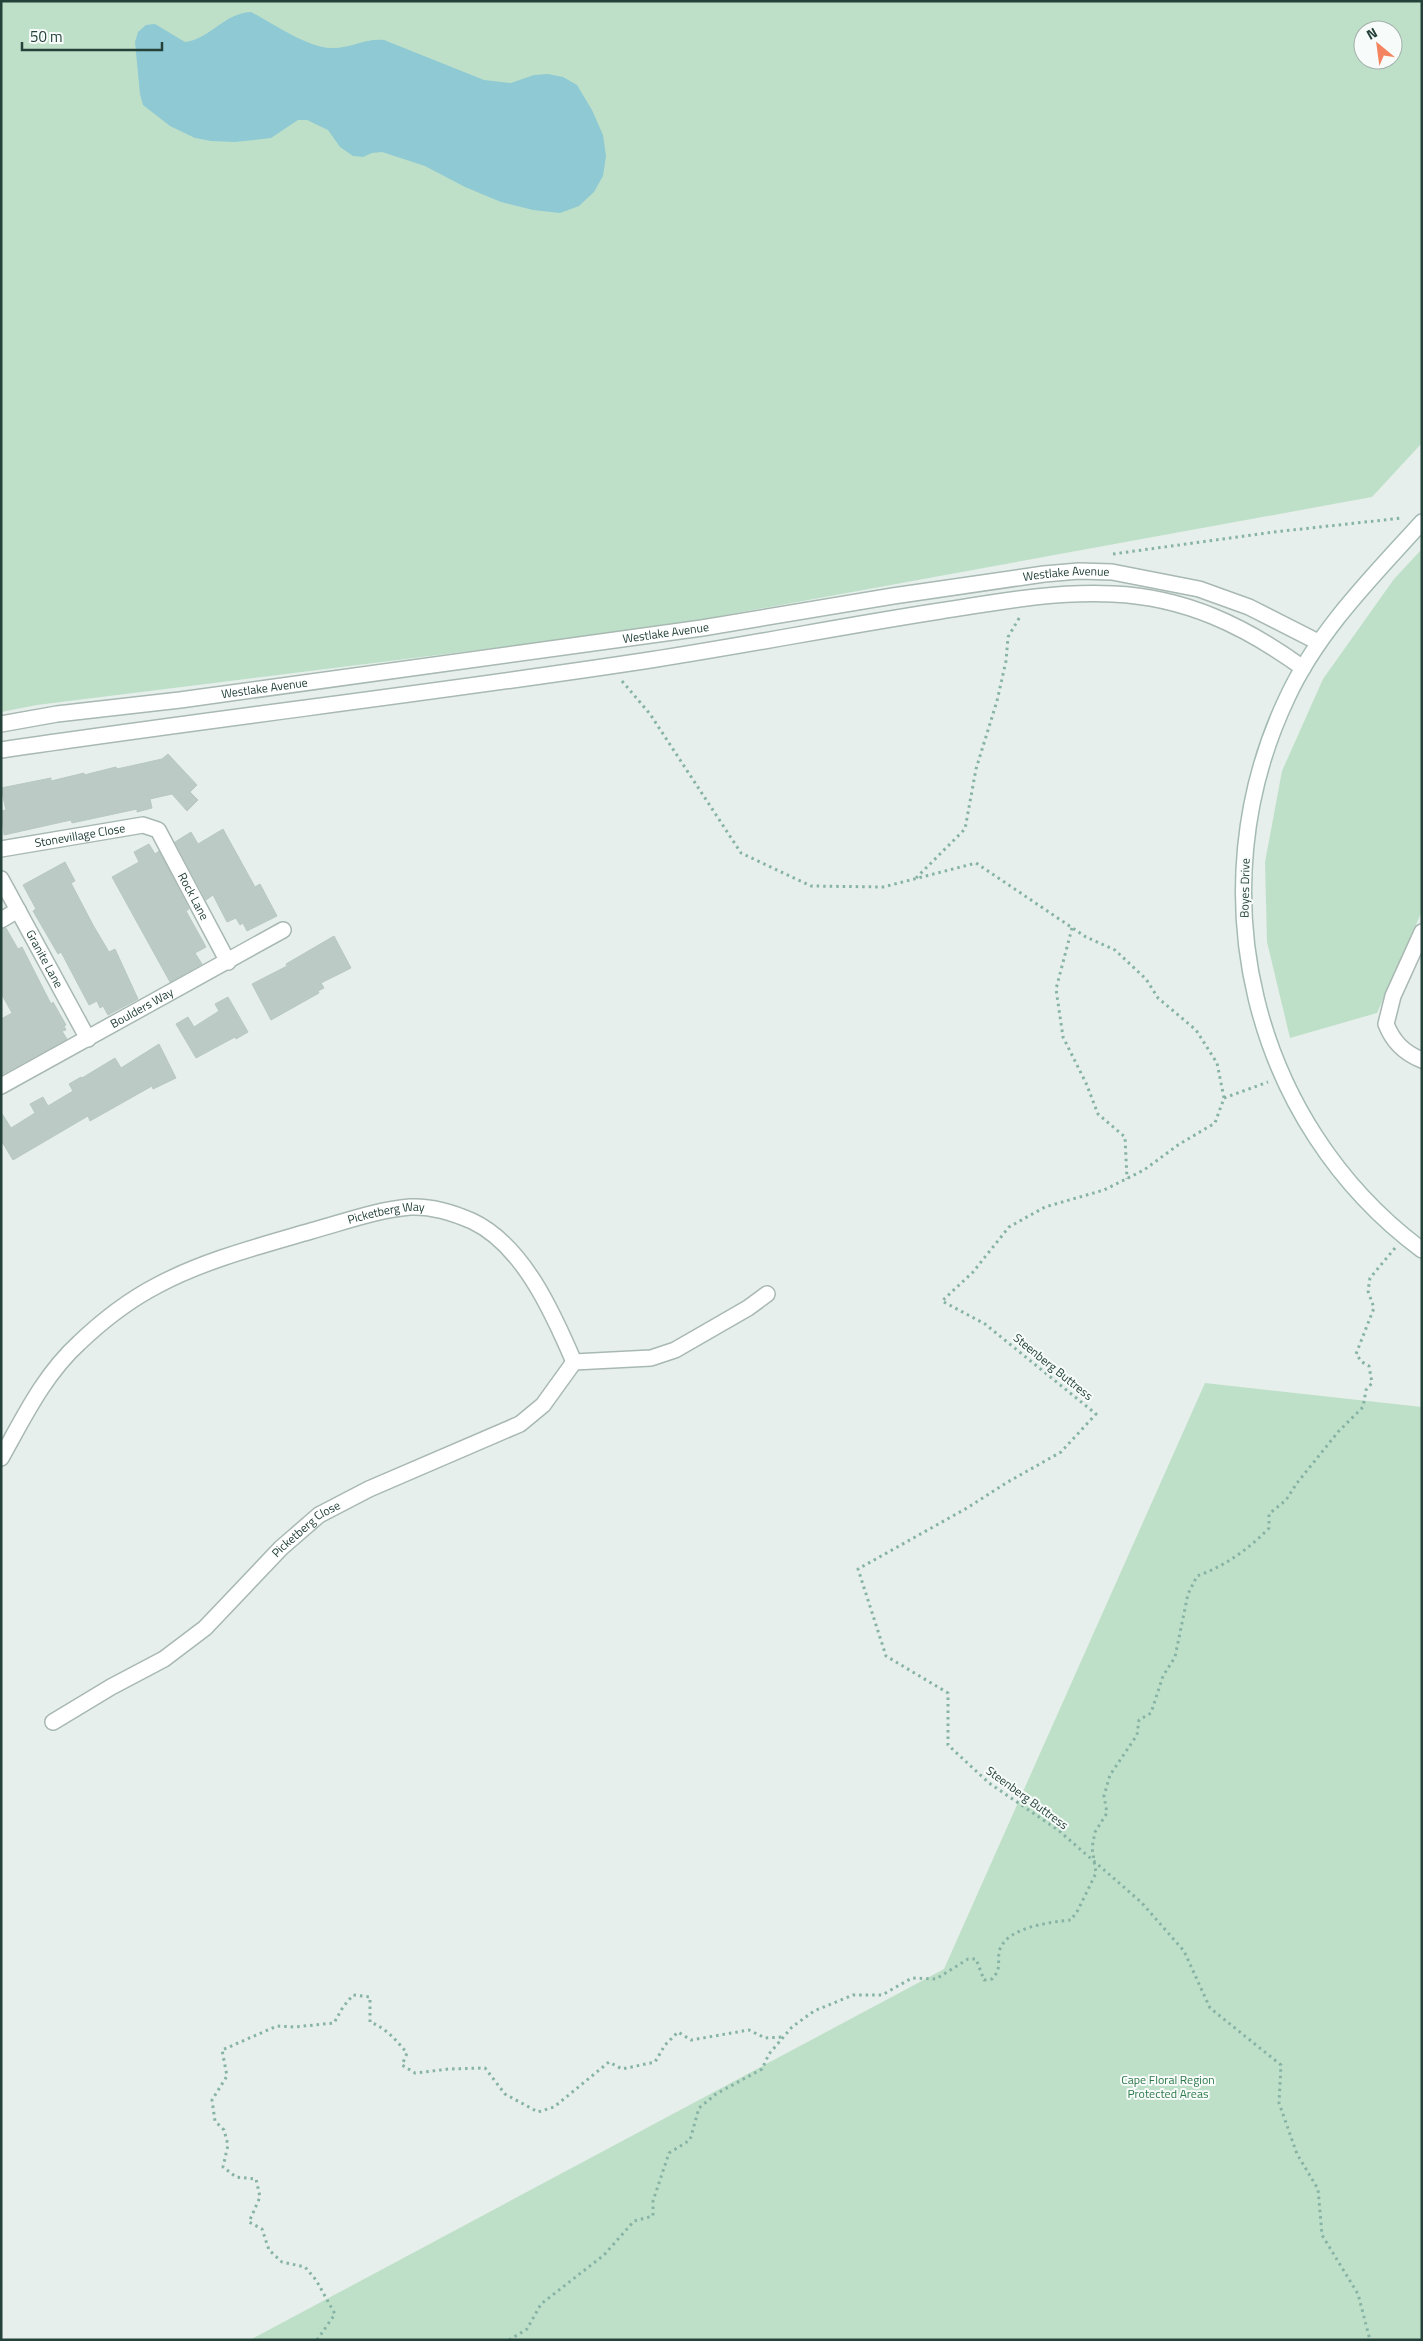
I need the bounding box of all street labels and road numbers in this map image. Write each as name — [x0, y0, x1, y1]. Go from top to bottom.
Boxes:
street label: Westlake Avenue — [1021, 561, 1110, 586]
street label: Westlake Avenue — [621, 617, 710, 648]
street label: Westlake Avenue — [220, 672, 309, 703]
street label: Stonevillage Close — [33, 818, 127, 852]
street label: Boyes Drive — [1234, 858, 1255, 918]
street label: Rock Lane — [173, 869, 214, 923]
street label: Granite Lane — [21, 926, 69, 991]
street label: Boulders Way — [106, 982, 177, 1033]
street label: Picketberg Way — [345, 1197, 426, 1229]
street label: Steenberg Buttress — [1009, 1328, 1098, 1405]
street label: Picketberg Close — [267, 1496, 344, 1562]
street label: Steenberg Buttress — [982, 1761, 1073, 1834]

